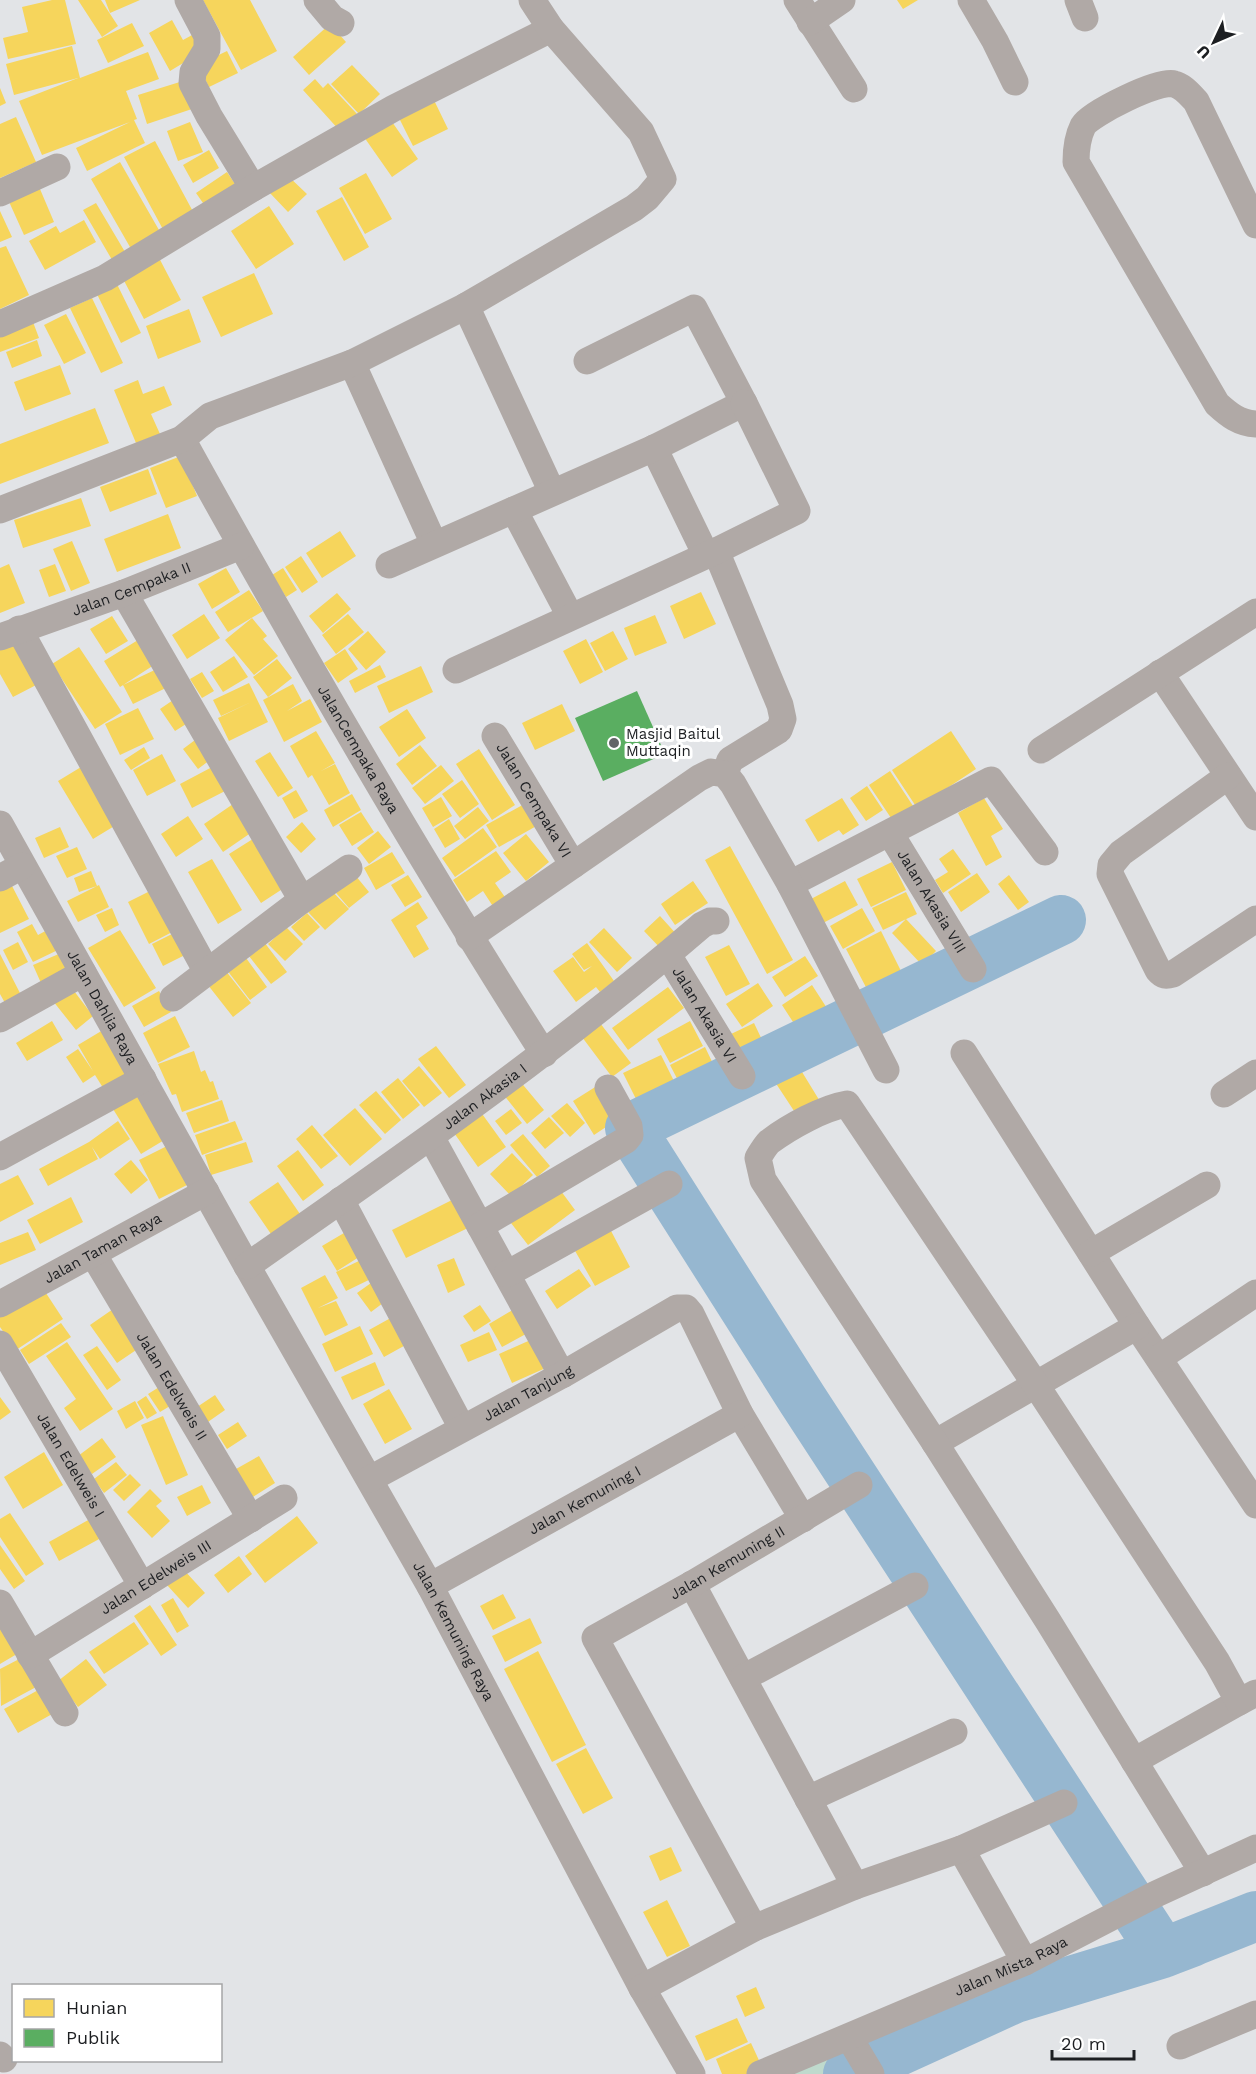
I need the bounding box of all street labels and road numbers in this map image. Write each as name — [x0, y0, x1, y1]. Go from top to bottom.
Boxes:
street label: Jalan Cempaka II — [70, 558, 194, 620]
street label: JalanCempaka Raya — [314, 682, 403, 817]
street label: Jalan Cempaka VI — [492, 740, 575, 861]
street label: Jalan Akasia VIII — [893, 846, 970, 956]
street label: Jalan Dahlia Raya — [63, 947, 142, 1068]
street label: Jalan Akasia VI — [668, 963, 741, 1066]
street label: Jalan Akasia I — [439, 1060, 530, 1134]
street label: Jalan Taman Raya — [41, 1209, 165, 1287]
street label: Jalan Edelweis II — [133, 1329, 211, 1444]
street label: Jalan Tanjung — [480, 1361, 576, 1425]
street label: Jalan Edelweis I — [33, 1409, 109, 1520]
street label: Jalan Kemuning I — [525, 1462, 644, 1539]
street label: Jalan Kemuning II — [667, 1522, 788, 1603]
street label: Jalan Edelweis III — [97, 1536, 215, 1618]
street label: Jalan Kemuning Raya — [409, 1558, 498, 1705]
street label: Jalan Mista Raya — [951, 1932, 1071, 2000]

